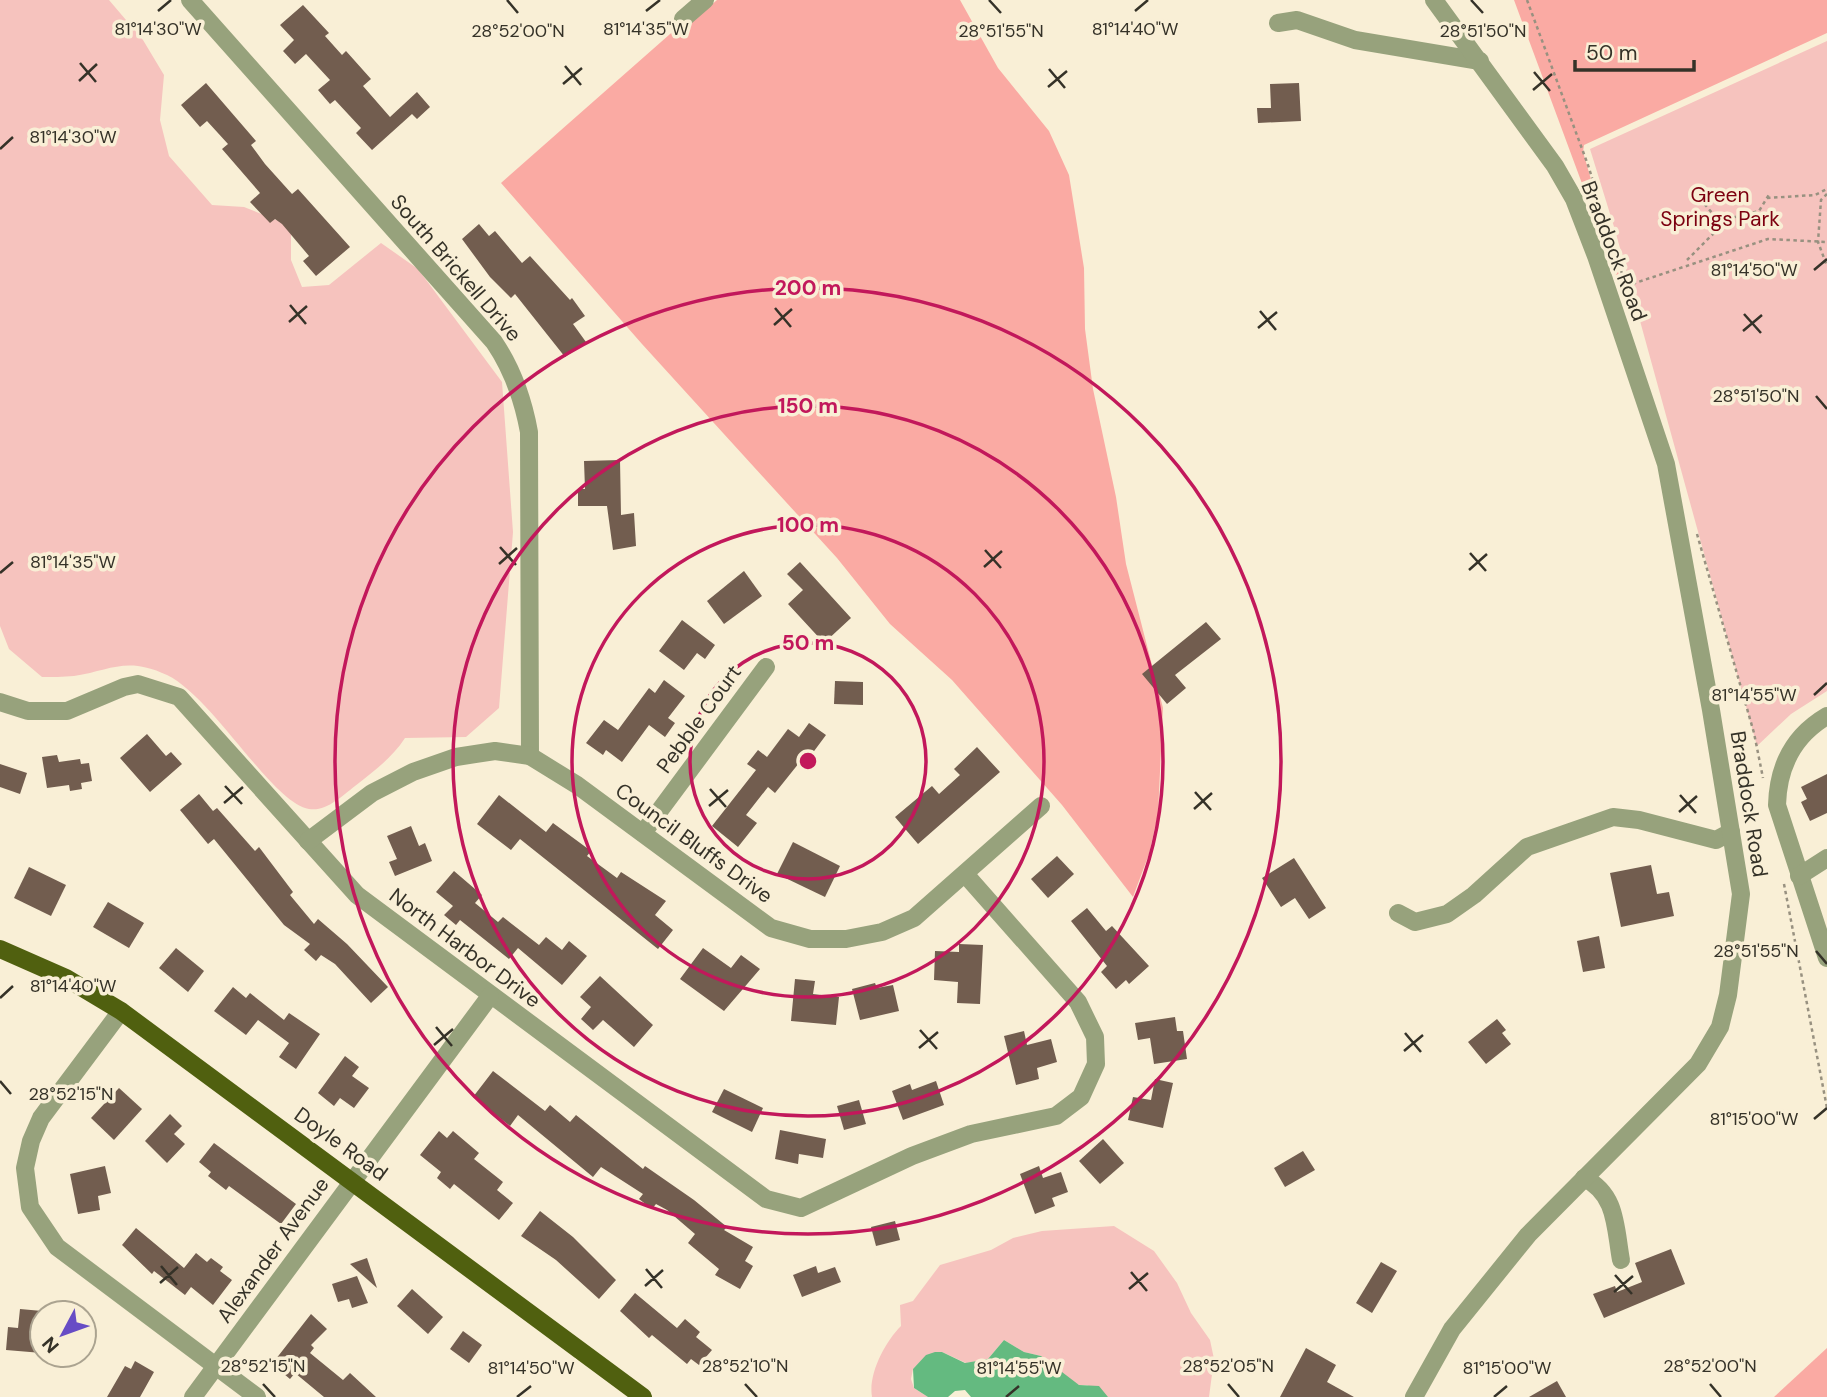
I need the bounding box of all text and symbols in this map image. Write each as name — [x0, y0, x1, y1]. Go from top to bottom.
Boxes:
text: 81°14'30"W — [114, 17, 202, 41]
text: 81°14'35"W — [603, 17, 689, 41]
text: 81°14'40"W — [1092, 17, 1178, 41]
text: 28°52'00"N — [471, 19, 565, 43]
text: 28°51'55"N — [958, 19, 1044, 43]
text: 28°51'50"N — [1439, 19, 1527, 43]
scale bar — [1575, 28, 1694, 72]
text: 50 m — [1586, 39, 1637, 67]
text: 81°14'30"W — [29, 125, 117, 149]
street label: Braddock Road — [1574, 177, 1654, 325]
park label: Green Springs Park — [1660, 181, 1780, 233]
street label: South Brickell Drive — [384, 188, 528, 348]
text: 81°14'50"W — [1710, 258, 1798, 282]
text: 200 m — [775, 274, 841, 302]
text: 28°51'50"N — [1712, 384, 1800, 408]
text: 150 m — [778, 392, 838, 420]
text: 100 m — [777, 511, 839, 539]
text: 81°14'35"W — [30, 550, 116, 574]
text: 50 m — [782, 629, 834, 657]
street label: Pebble Court — [650, 659, 748, 779]
text: 81°14'55"W — [1711, 683, 1797, 707]
street label: Braddock Road — [1724, 729, 1774, 879]
centre of rings — [796, 749, 820, 773]
street label: Council Bluffs Drive — [610, 776, 778, 910]
street label: North Harbor Drive — [384, 882, 546, 1014]
text: 28°51'55"N — [1713, 939, 1799, 963]
text: 81°14'40"W — [30, 974, 116, 998]
text: 28°52'15"N — [28, 1082, 114, 1106]
street label: Doyle Road — [289, 1101, 393, 1187]
text: 81°15'00"W — [1710, 1107, 1798, 1131]
street label: Alexander Avenue — [211, 1171, 335, 1328]
north arrow — [28, 1299, 98, 1369]
text: N — [37, 1331, 65, 1358]
text: 28°52'15"N — [220, 1354, 306, 1378]
text: 28°52'10"N — [702, 1354, 788, 1378]
text: 28°52'05"N — [1182, 1354, 1274, 1378]
text: 28°52'00"N — [1663, 1354, 1757, 1378]
text: 81°14'50"W — [487, 1356, 575, 1380]
text: 81°14'55"W — [976, 1356, 1062, 1380]
text: 81°15'00"W — [1463, 1356, 1551, 1380]

